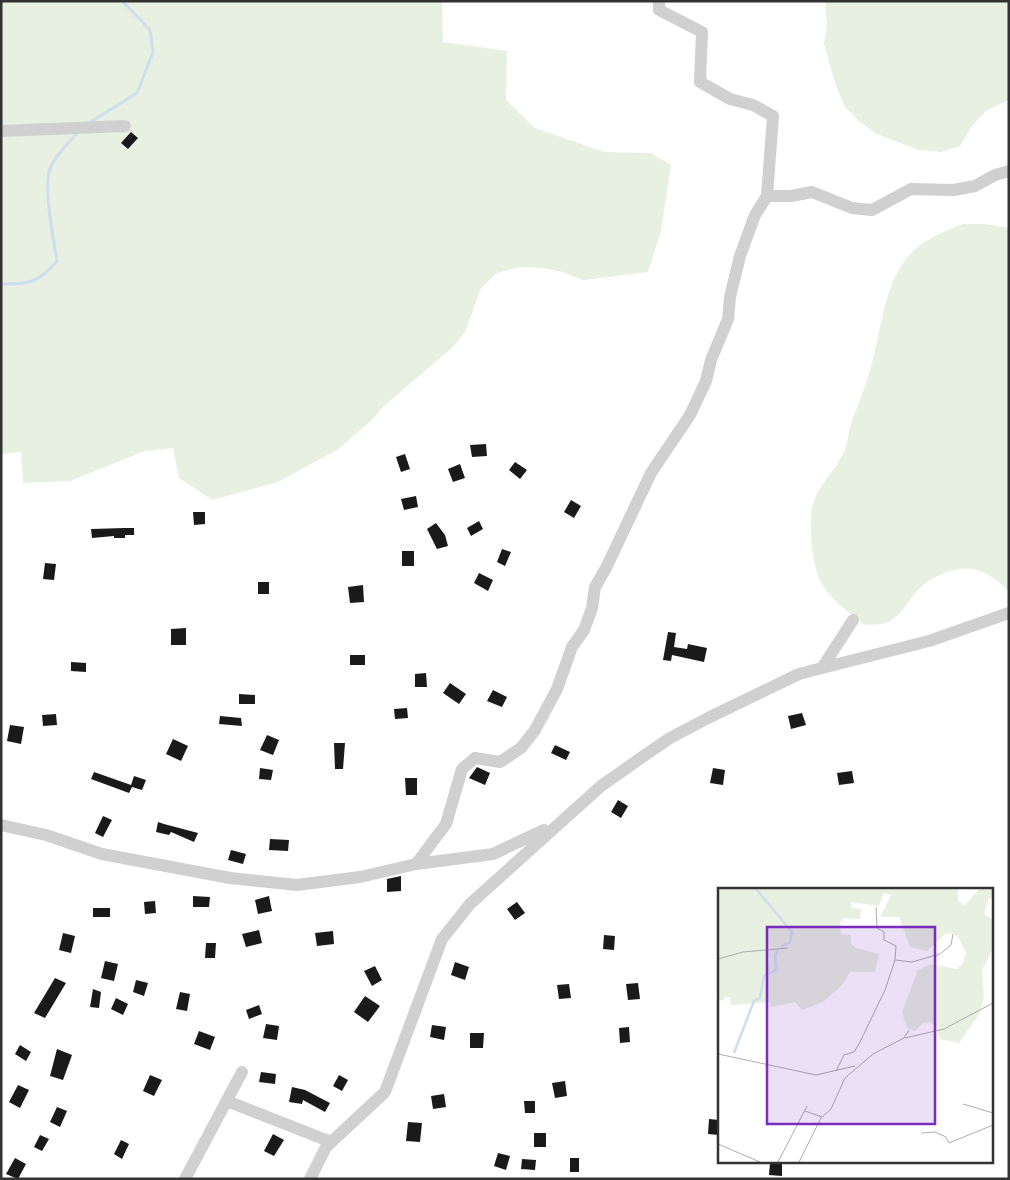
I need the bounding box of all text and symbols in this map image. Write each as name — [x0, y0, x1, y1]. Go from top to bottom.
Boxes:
inset map — [718, 888, 992, 1162]

